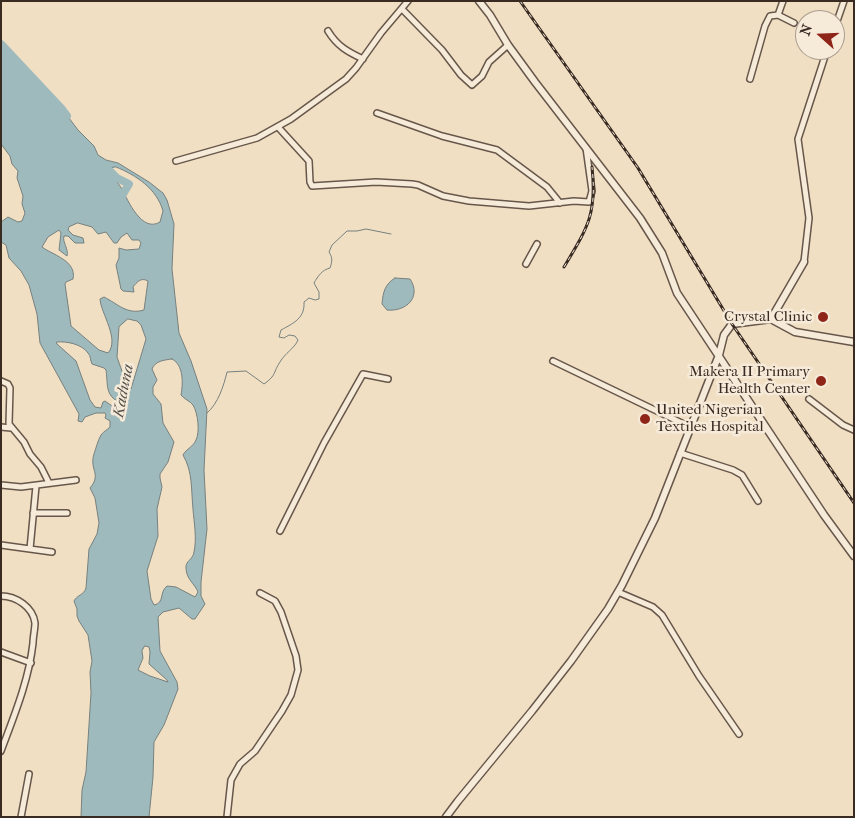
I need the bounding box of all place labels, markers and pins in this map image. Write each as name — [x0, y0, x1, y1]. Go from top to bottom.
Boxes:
place label: Crystal Clinic — [724, 308, 812, 326]
marker: Crystal Clinic — [816, 310, 830, 324]
place label: Makera II Primary Health Center — [689, 363, 810, 398]
marker: Makera II Primary Health Center — [814, 374, 828, 388]
place label: United Nigerian Textiles Hospital — [656, 401, 764, 436]
marker: United Nigerian Textiles Hospital — [638, 412, 652, 426]

